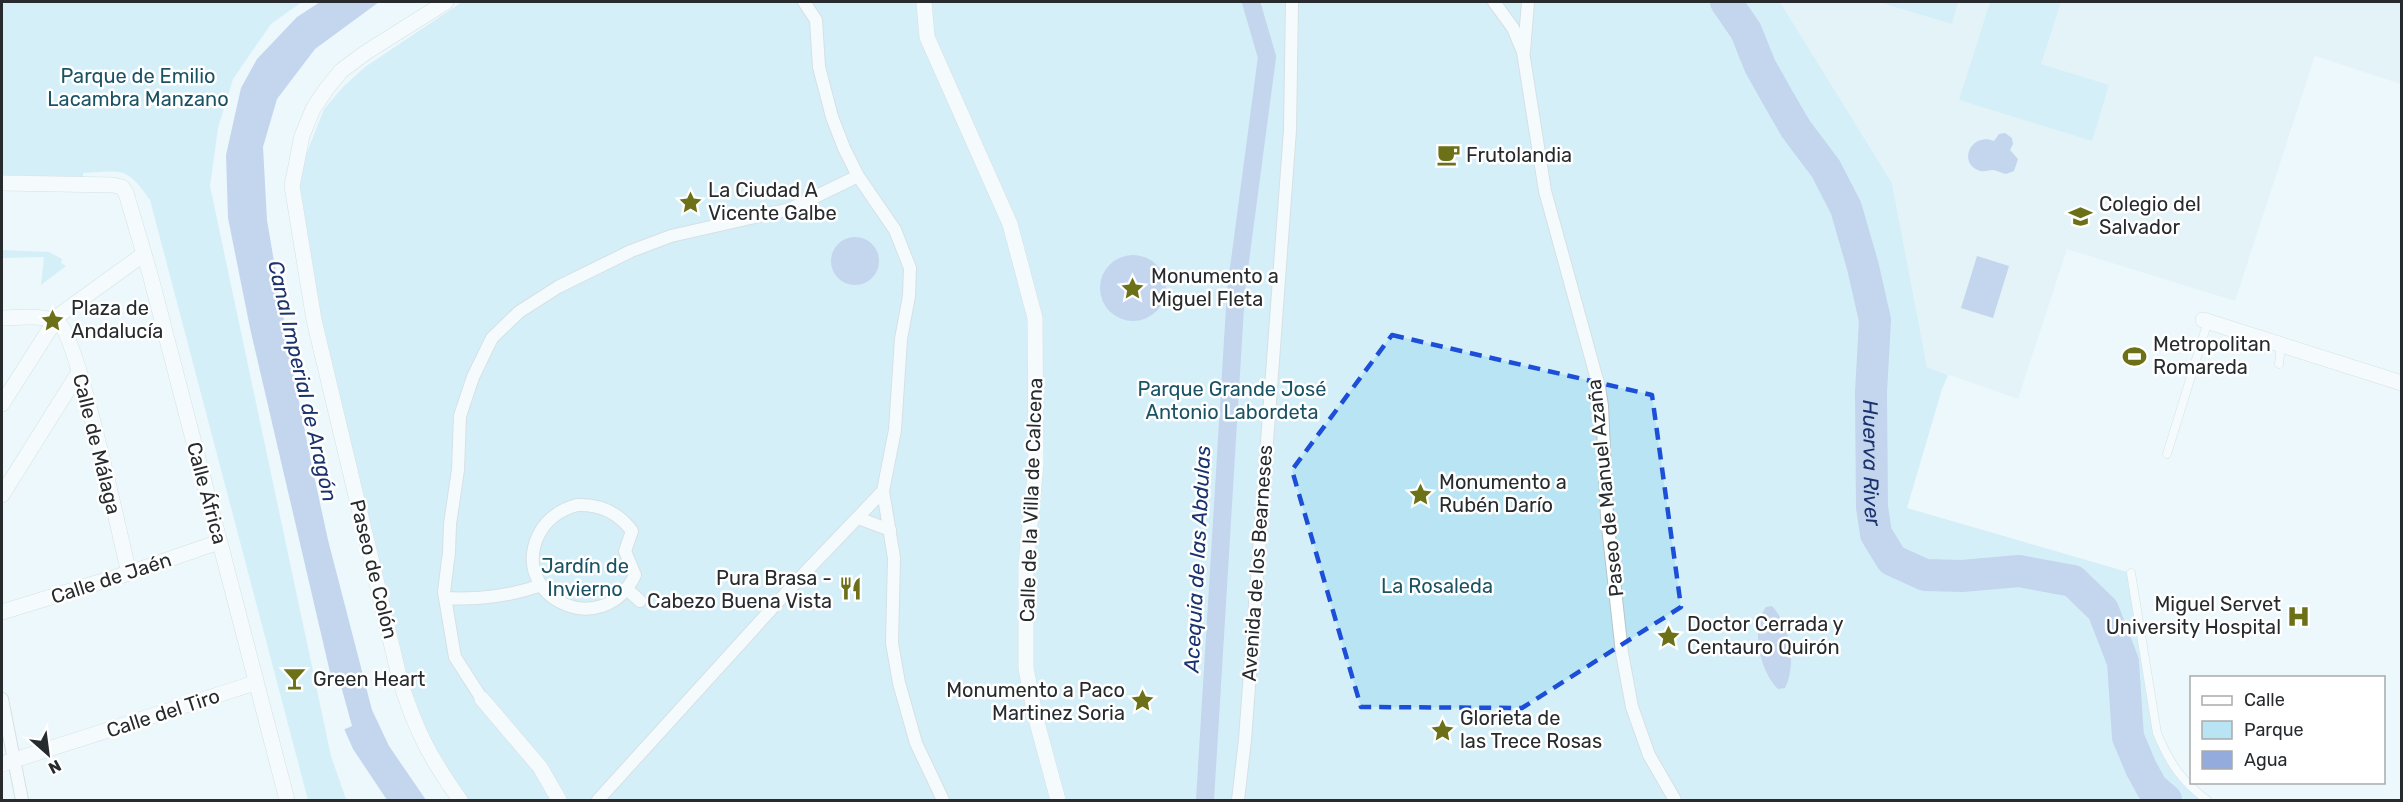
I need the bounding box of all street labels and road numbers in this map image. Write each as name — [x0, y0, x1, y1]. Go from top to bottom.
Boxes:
street label: Calle de Málaga — [68, 371, 126, 517]
street label: Calle de la Villa de Calcena — [1015, 377, 1047, 623]
street label: Paseo de Manuel Azaña — [1582, 378, 1628, 598]
street label: Calle África — [182, 439, 232, 547]
street label: Avenida de los Bearneses — [1237, 444, 1277, 682]
street label: Paseo de Colón — [345, 497, 403, 641]
street label: Calle de Jaén — [48, 547, 174, 609]
street label: Calle del Tiro — [103, 683, 223, 743]

